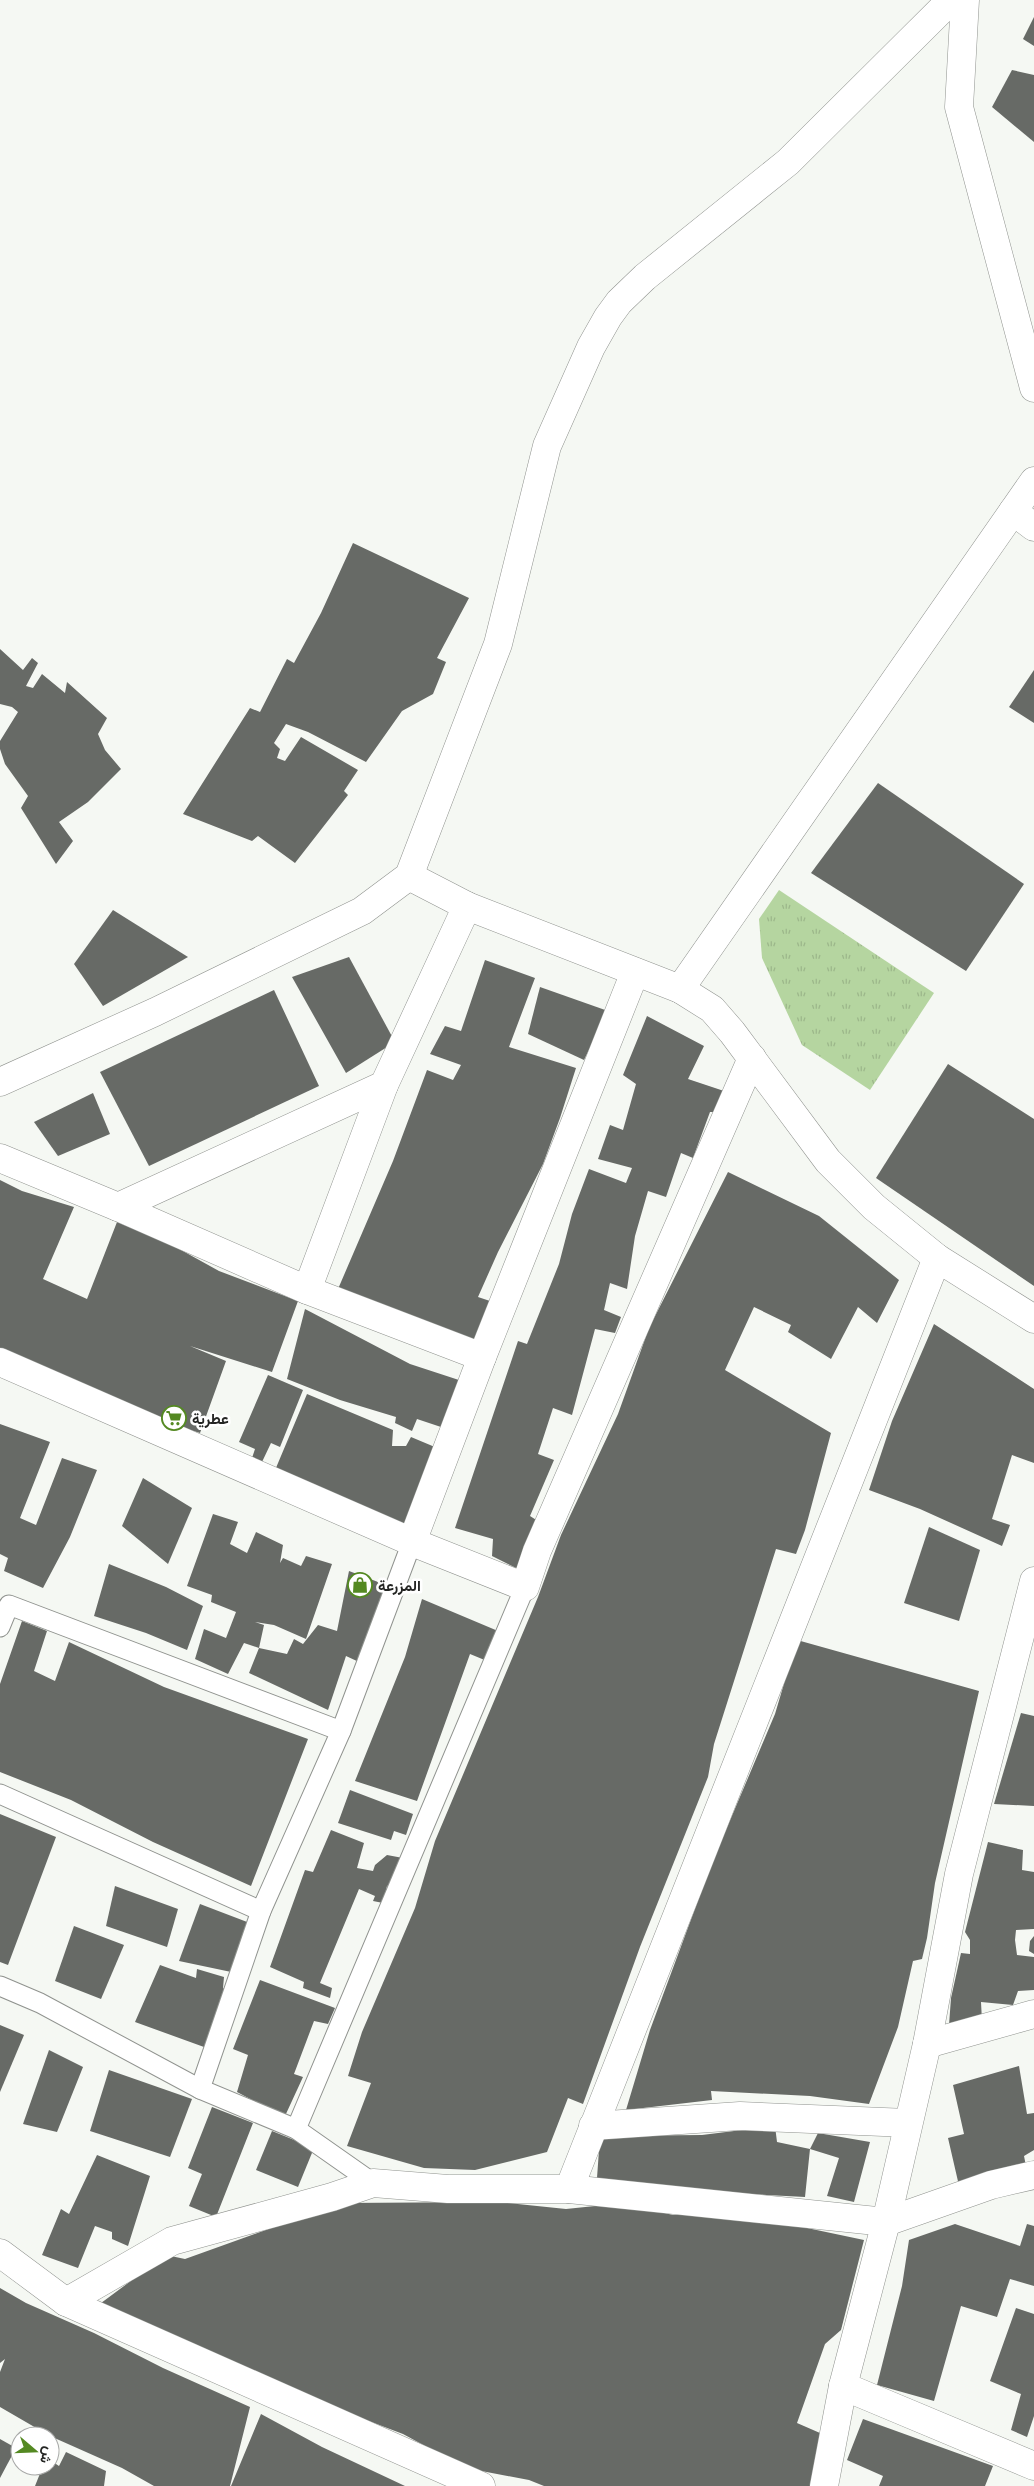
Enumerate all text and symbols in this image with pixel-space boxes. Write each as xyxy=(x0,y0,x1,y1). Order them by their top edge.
supermarket icon: عطرية xyxy=(161,1405,187,1431)
place label: عطرية xyxy=(192,1409,229,1428)
shop icon: المزرعة xyxy=(347,1572,373,1598)
place label: المزرعة xyxy=(378,1576,421,1595)
north arrow xyxy=(10,2426,60,2476)
text: ش xyxy=(36,2444,59,2466)

